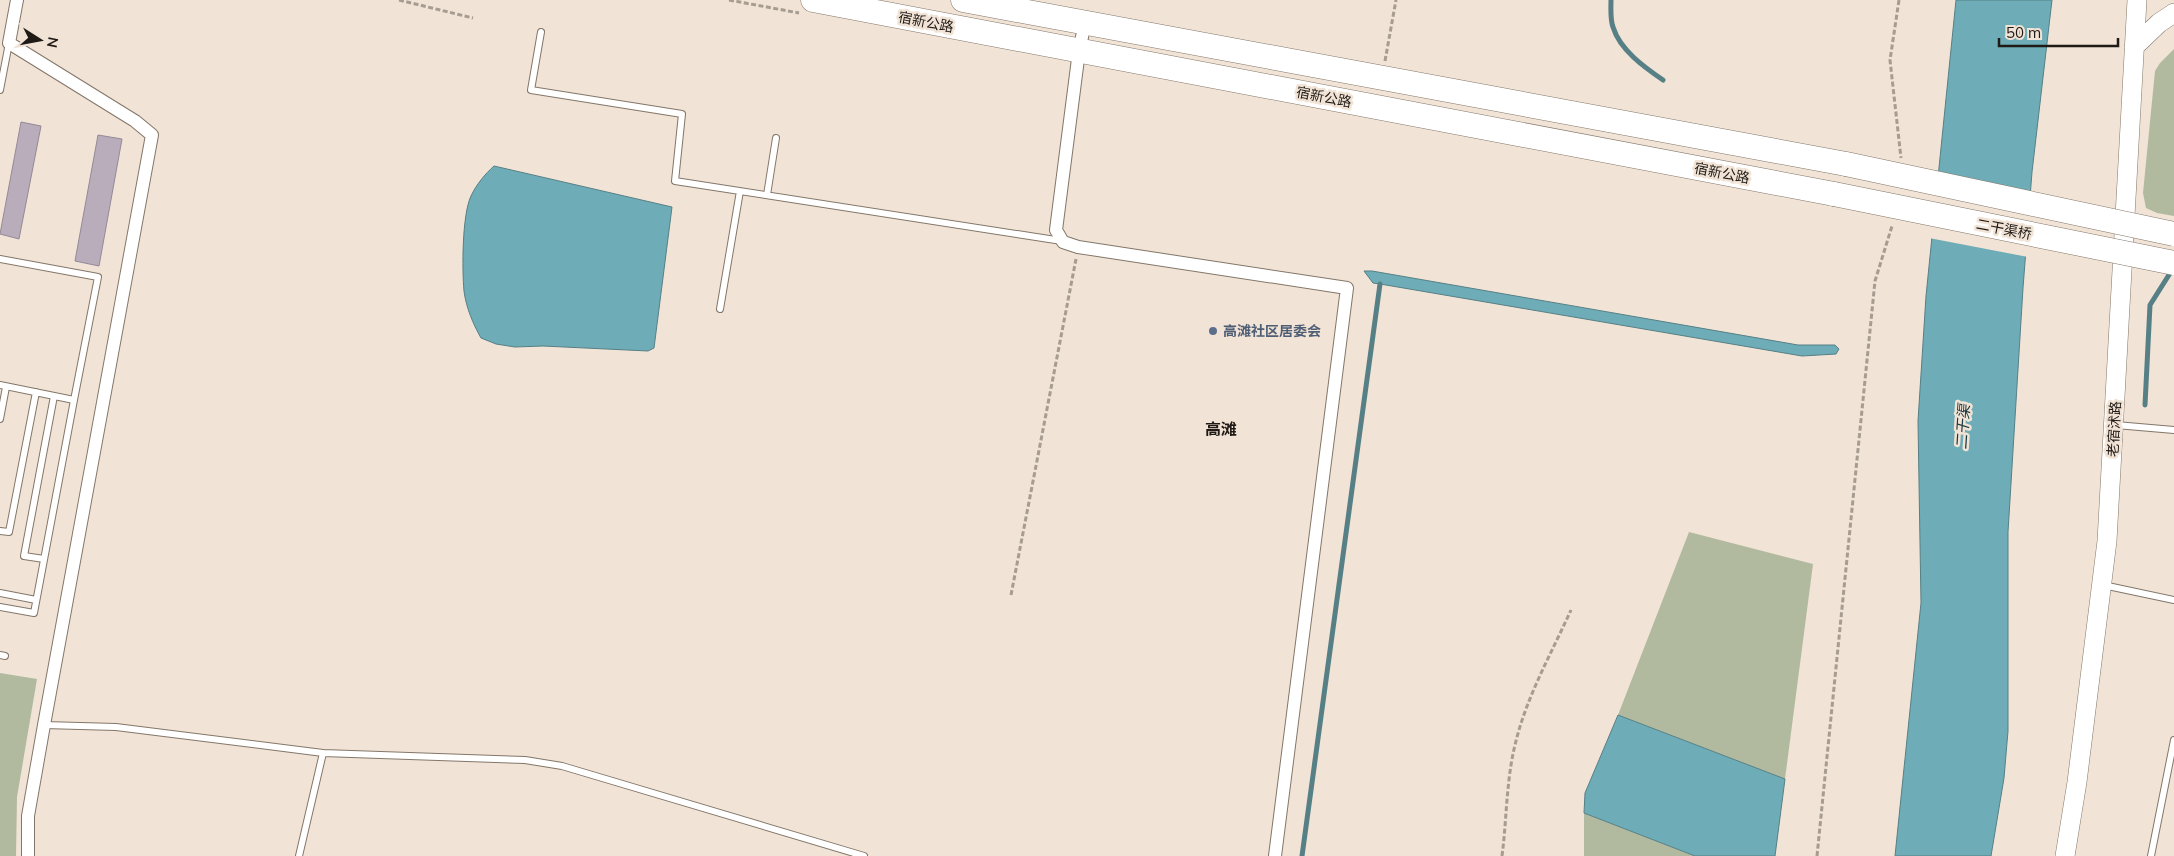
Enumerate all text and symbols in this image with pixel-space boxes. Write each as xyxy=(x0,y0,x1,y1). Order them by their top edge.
street label: 宿新公路 xyxy=(897,8,955,36)
north arrow xyxy=(15,15,65,65)
scale bar xyxy=(1999,15,2118,47)
text: 50 m xyxy=(2006,23,2041,42)
text: N xyxy=(43,36,63,49)
street label: 宿新公路 xyxy=(1295,83,1353,111)
street label: 宿新公路 xyxy=(1693,159,1751,187)
street label: 二干渠桥 xyxy=(1975,215,2033,243)
place label: 高滩社区居委会 xyxy=(1223,322,1321,340)
marker: 高滩社区居委会 xyxy=(1207,325,1219,337)
street label: 老宿沭路 xyxy=(2104,401,2124,457)
water label: 二干渠 xyxy=(1951,402,1974,450)
district label: 高滩 xyxy=(1205,419,1237,439)

